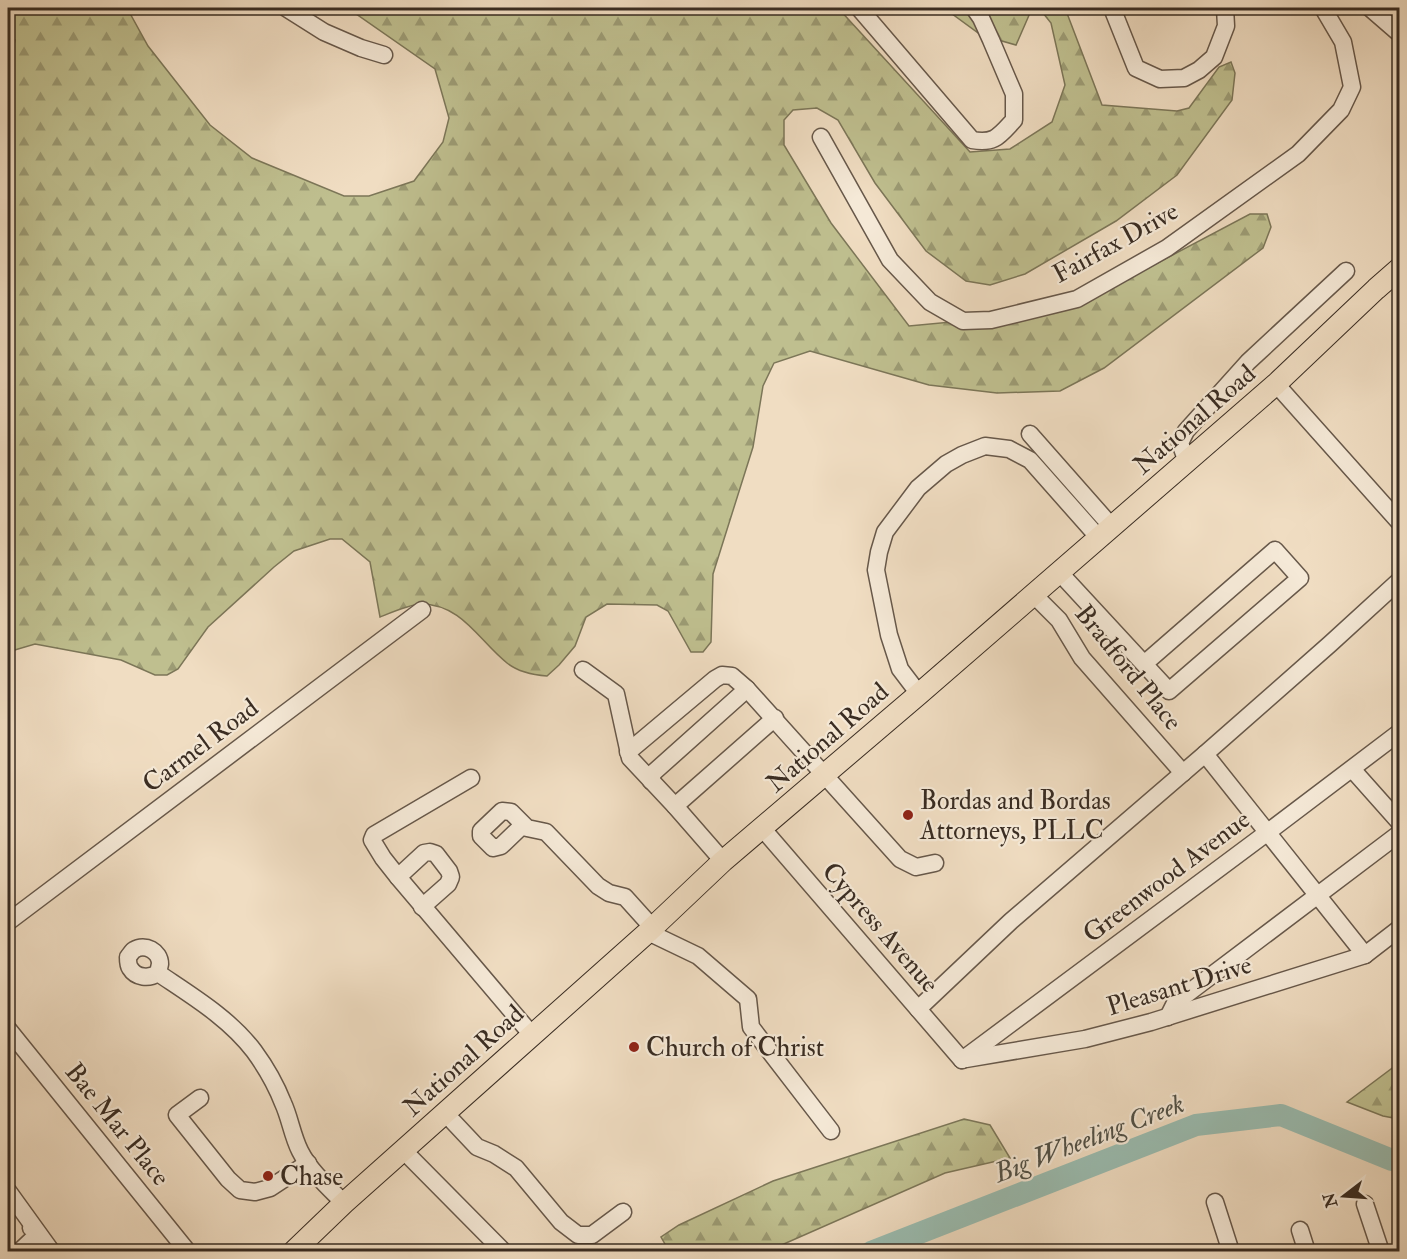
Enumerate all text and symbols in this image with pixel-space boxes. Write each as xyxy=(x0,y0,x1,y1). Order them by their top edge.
street label: Fairfax Drive xyxy=(1047,195,1184,290)
street label: National Road xyxy=(1127,358,1263,482)
street label: Bradford Place xyxy=(1068,598,1189,737)
street label: National Road xyxy=(760,676,896,800)
street label: Carmel Road xyxy=(136,692,265,800)
place label: Bordas and Bordas Attorneys, PLLC xyxy=(919,785,1111,847)
street label: Greenwood Avenue xyxy=(1077,804,1256,950)
marker: Bordas and Bordas Attorneys, PLLC xyxy=(901,808,915,822)
street label: Cypress Avenue xyxy=(814,856,946,1000)
street label: Pleasant Drive xyxy=(1103,949,1256,1023)
street label: National Road xyxy=(397,998,531,1123)
place label: Church of Christ xyxy=(646,1032,824,1064)
marker: Church of Christ xyxy=(627,1040,641,1054)
street label: Bae Mar Place xyxy=(58,1057,177,1193)
water label: Big Wheeling Creek xyxy=(988,1087,1189,1191)
place label: Chase xyxy=(280,1161,343,1193)
north arrow xyxy=(1314,1166,1374,1226)
marker: Chase xyxy=(261,1169,275,1183)
text: N xyxy=(1319,1190,1343,1211)

